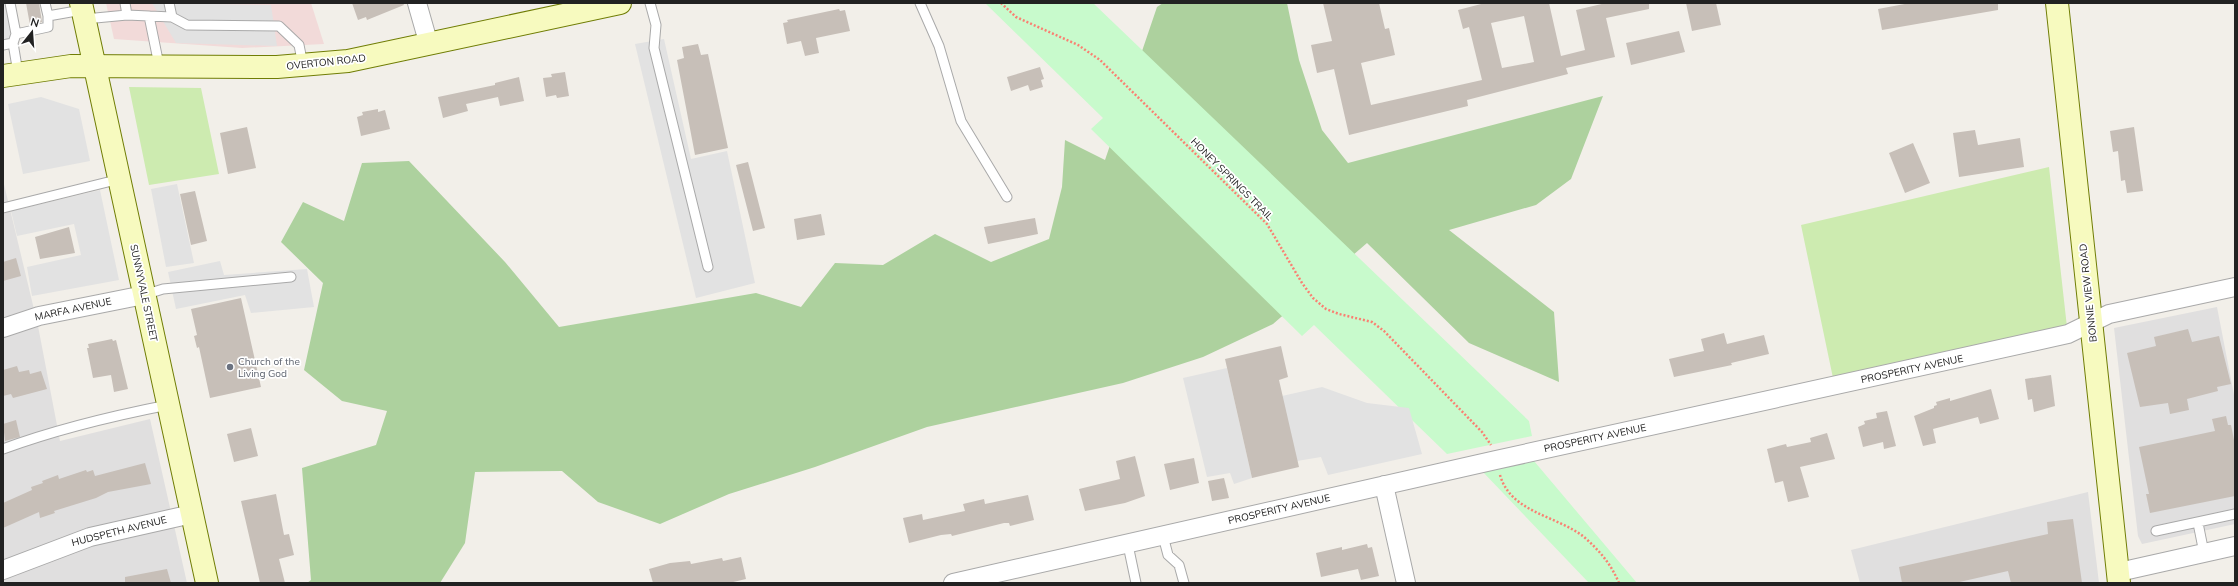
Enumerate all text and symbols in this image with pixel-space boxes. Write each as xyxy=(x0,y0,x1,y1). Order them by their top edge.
north arrow xyxy=(12,12,52,52)
text: N xyxy=(29,15,41,30)
street label: OVERTON ROAD xyxy=(286,51,366,73)
street label: HONEY SPRINGS TRAIL xyxy=(1188,135,1276,223)
street label: SUNNYVALE STREET xyxy=(127,243,161,343)
street label: BONNIE VIEW ROAD xyxy=(2076,243,2100,343)
street label: MARFA AVENUE xyxy=(33,294,113,323)
street label: PROSPERITY AVENUE xyxy=(1860,352,1964,386)
place label: Church of the Living God xyxy=(238,355,300,380)
marker: Church of the Living God xyxy=(225,362,235,372)
street label: PROSPERITY AVENUE xyxy=(1543,421,1647,455)
street label: PROSPERITY AVENUE xyxy=(1227,491,1331,527)
street label: HUDSPETH AVENUE xyxy=(70,513,168,549)

